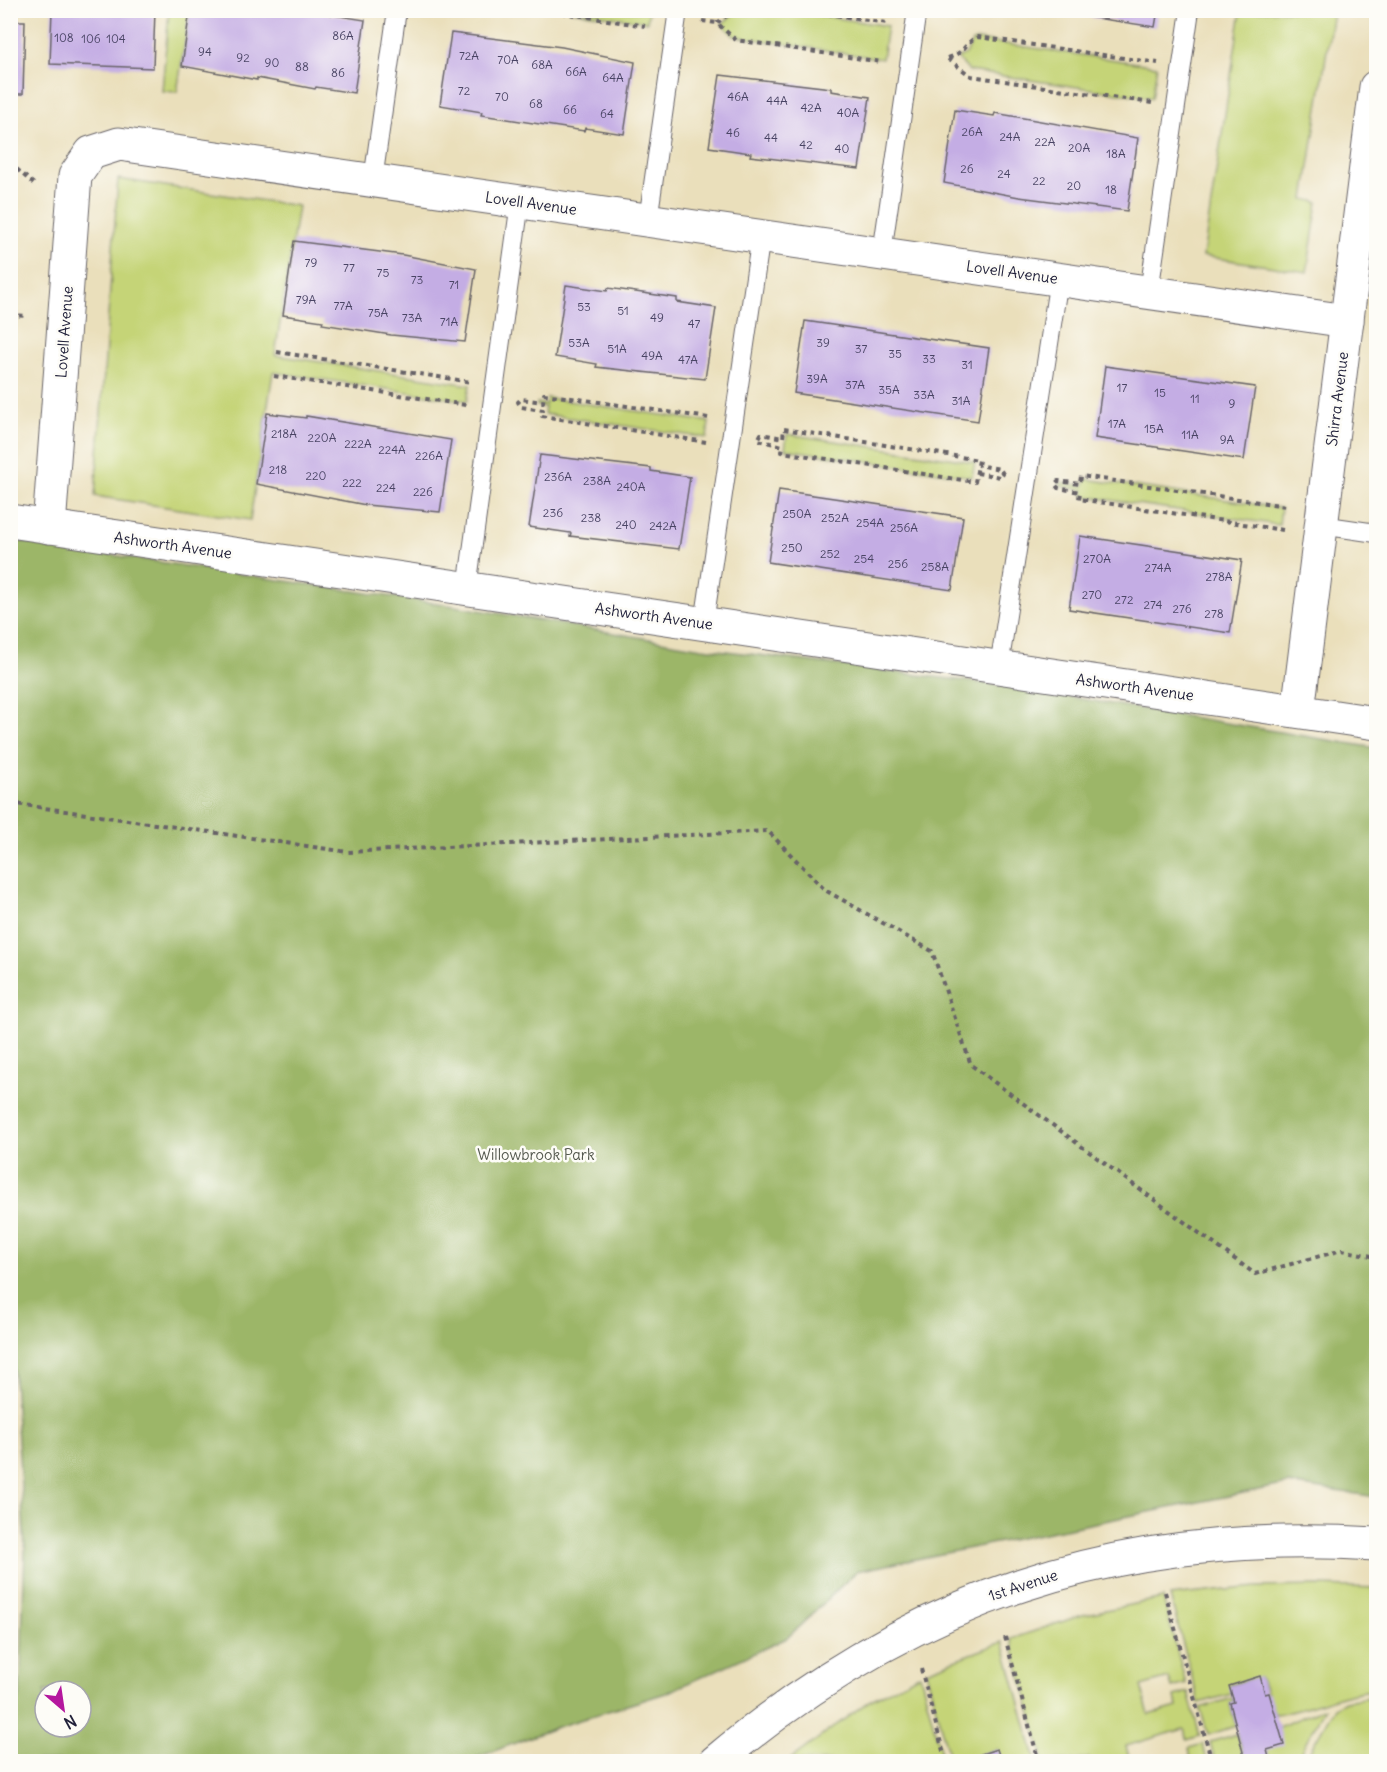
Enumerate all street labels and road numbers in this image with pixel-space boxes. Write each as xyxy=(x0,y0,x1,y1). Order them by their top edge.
street label: Lovell Avenue xyxy=(484,187,578,219)
street label: Lovell Avenue xyxy=(965,256,1059,288)
street label: Lovell Avenue xyxy=(51,285,77,379)
street label: Shirra Avenue xyxy=(1322,351,1352,447)
street label: Ashworth Avenue xyxy=(113,527,233,563)
street label: Ashworth Avenue xyxy=(594,598,714,634)
street label: Ashworth Avenue xyxy=(1075,669,1195,705)
street label: 1st Avenue xyxy=(986,1565,1060,1605)

